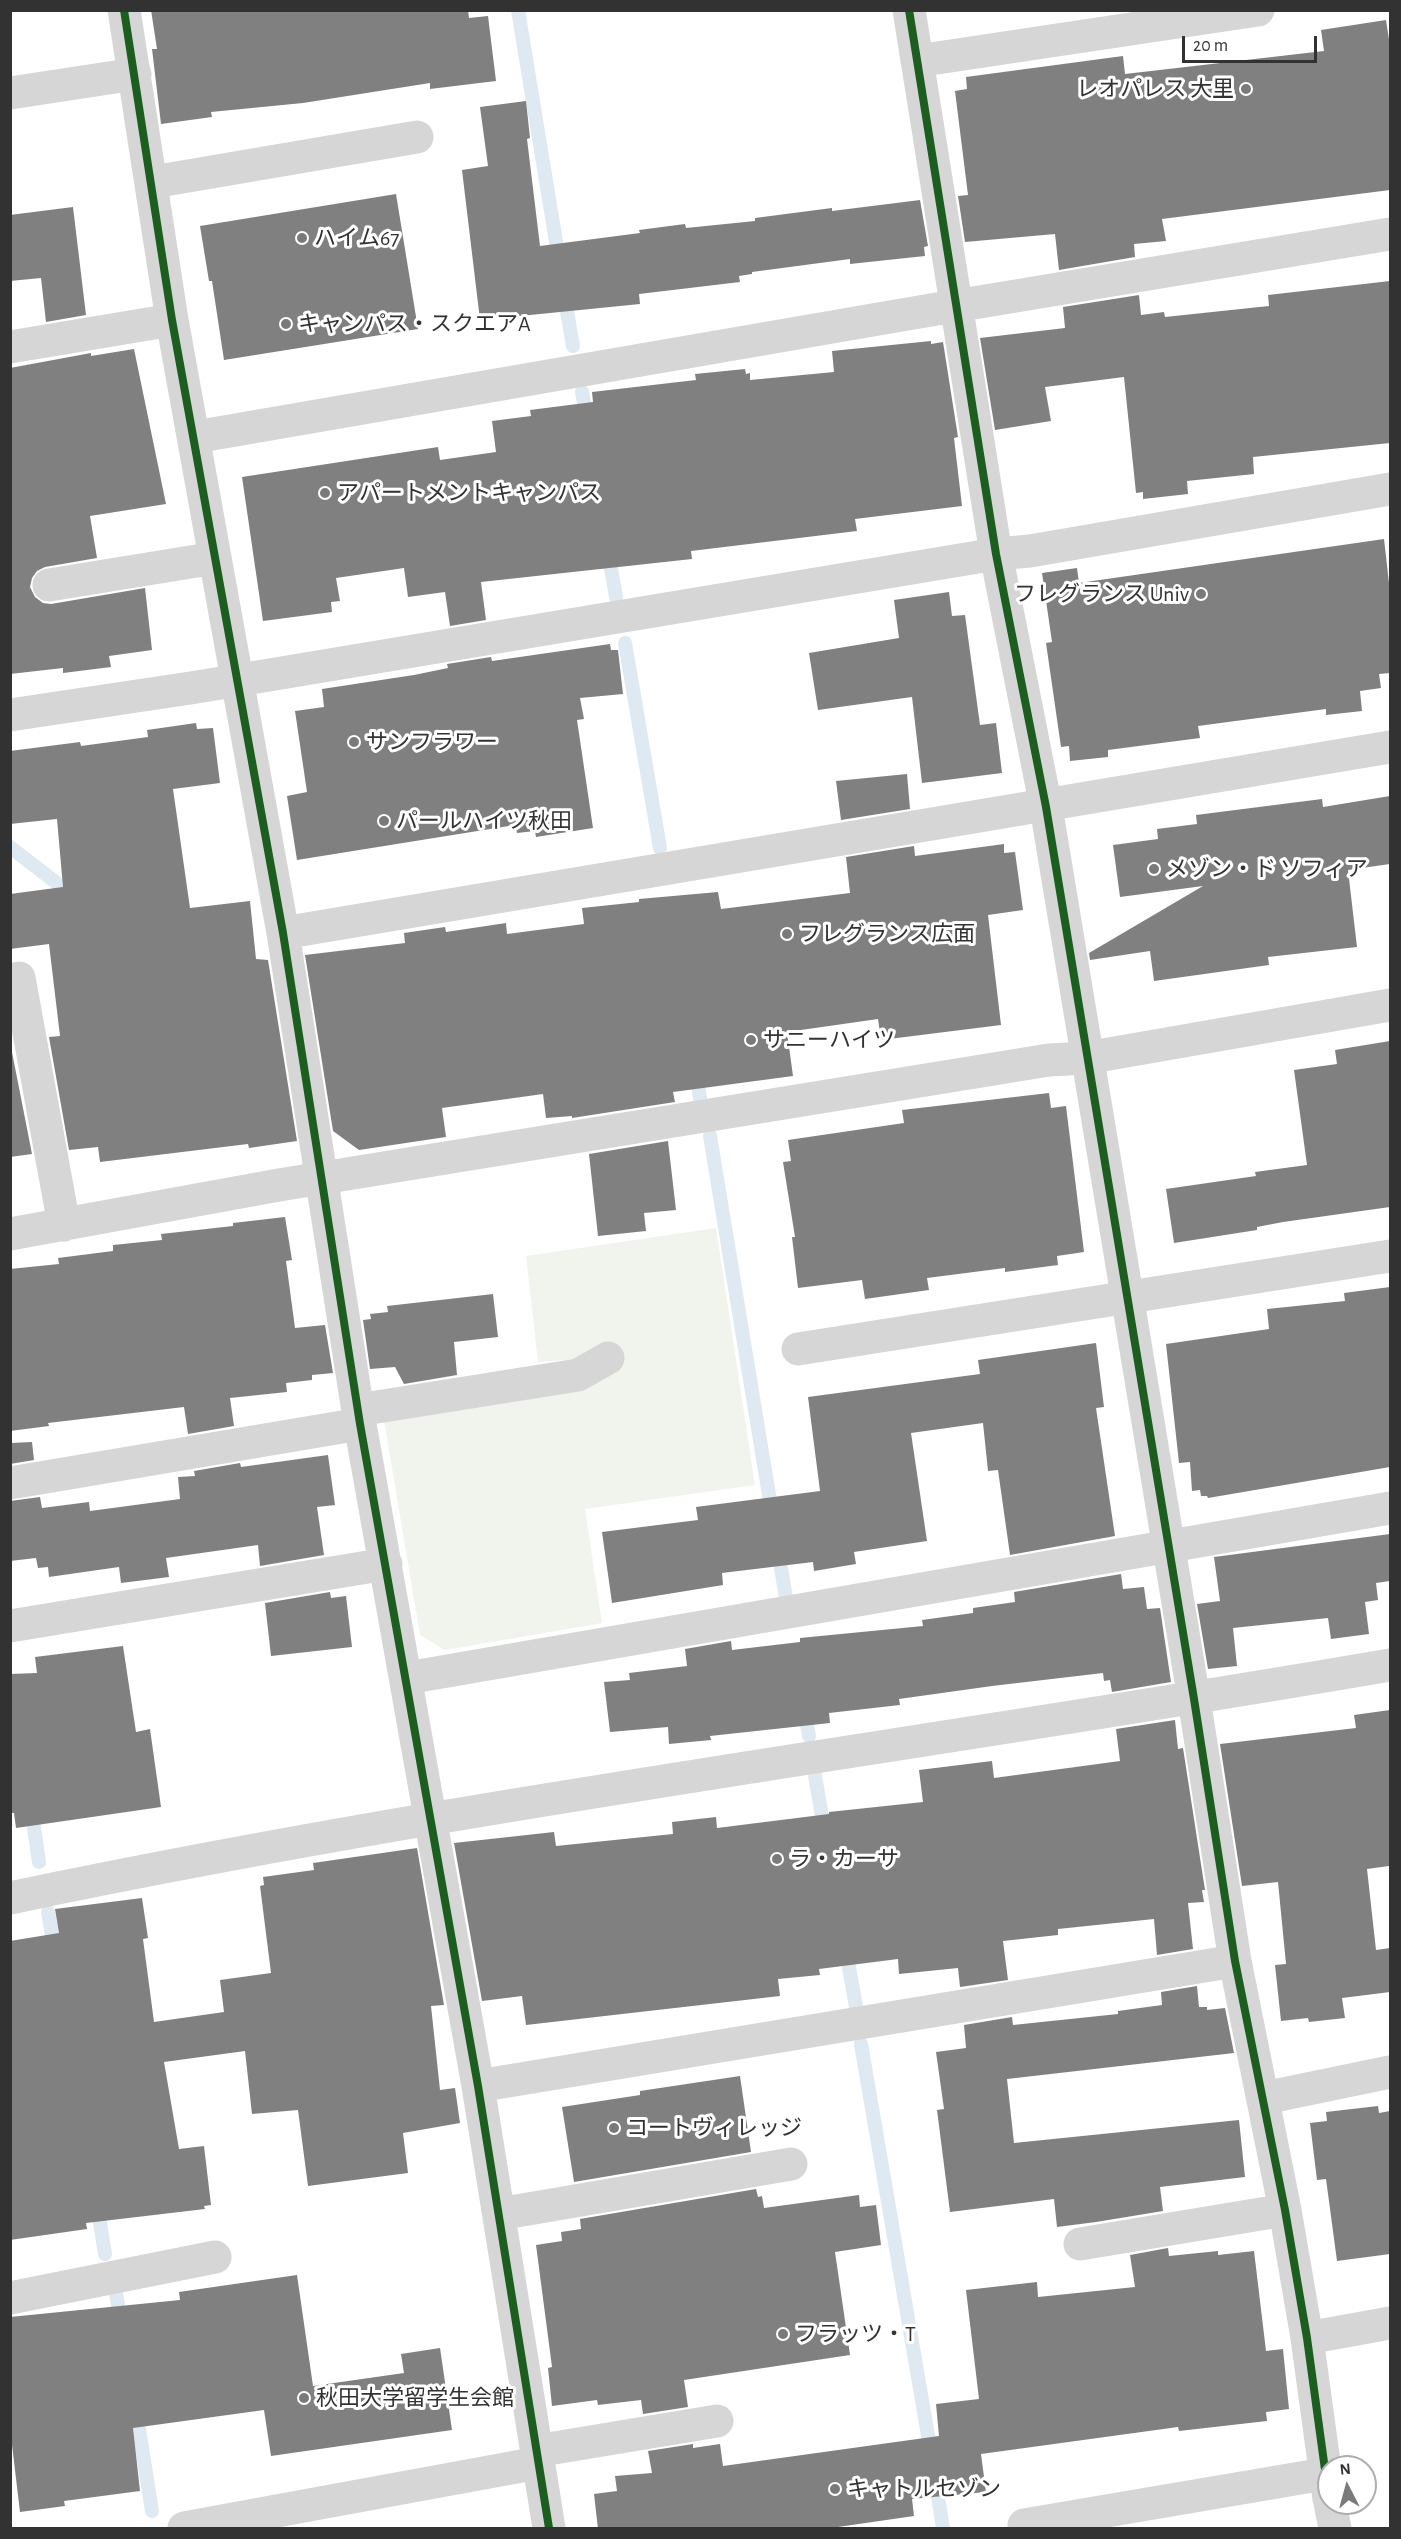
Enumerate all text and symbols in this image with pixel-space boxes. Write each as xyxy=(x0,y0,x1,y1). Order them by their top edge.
scale bar xyxy=(1185,24,1320,62)
text: 20 m xyxy=(1193,37,1228,55)
place label: レオパレス 大里 xyxy=(1076,76,1234,102)
marker: レオパレス 大里 xyxy=(1239,82,1253,96)
place label: ハイム67 xyxy=(314,225,400,251)
marker: ハイム67 xyxy=(295,231,309,245)
place label: キャンパス・スクエアA xyxy=(298,311,531,337)
marker: キャンパス・スクエアA xyxy=(279,317,293,331)
place label: アパートメントキャンパス xyxy=(337,480,601,506)
marker: アパートメントキャンパス xyxy=(318,486,332,500)
place label: フレグランス Univ xyxy=(1014,581,1189,607)
marker: フレグランス Univ xyxy=(1194,587,1208,601)
place label: サンフラワー xyxy=(366,729,498,755)
marker: サンフラワー xyxy=(347,735,361,749)
place label: パールハイツ秋田 xyxy=(396,808,572,834)
marker: パールハイツ秋田 xyxy=(377,814,391,828)
place label: メゾン・ド ソフィア xyxy=(1166,856,1368,882)
marker: メゾン・ド ソフィア xyxy=(1147,862,1161,876)
place label: フレグランス広面 xyxy=(799,921,975,947)
marker: フレグランス広面 xyxy=(780,927,794,941)
place label: サニーハイツ xyxy=(763,1027,895,1053)
marker: サニーハイツ xyxy=(744,1033,758,1047)
place label: ラ・カーサ xyxy=(789,1846,899,1872)
marker: ラ・カーサ xyxy=(770,1852,784,1866)
place label: コートヴィレッジ xyxy=(626,2115,802,2141)
marker: コートヴィレッジ xyxy=(607,2121,621,2135)
place label: フラッツ・T xyxy=(795,2321,916,2347)
marker: フラッツ・T xyxy=(776,2327,790,2341)
place label: 秋田大学留学生会館 xyxy=(316,2385,514,2411)
marker: 秋田大学留学生会館 xyxy=(297,2391,311,2405)
north arrow xyxy=(1317,2455,1377,2515)
text: N xyxy=(1339,2461,1352,2478)
place label: キャトルセゾン xyxy=(847,2476,1001,2502)
marker: キャトルセゾン xyxy=(828,2482,842,2496)

